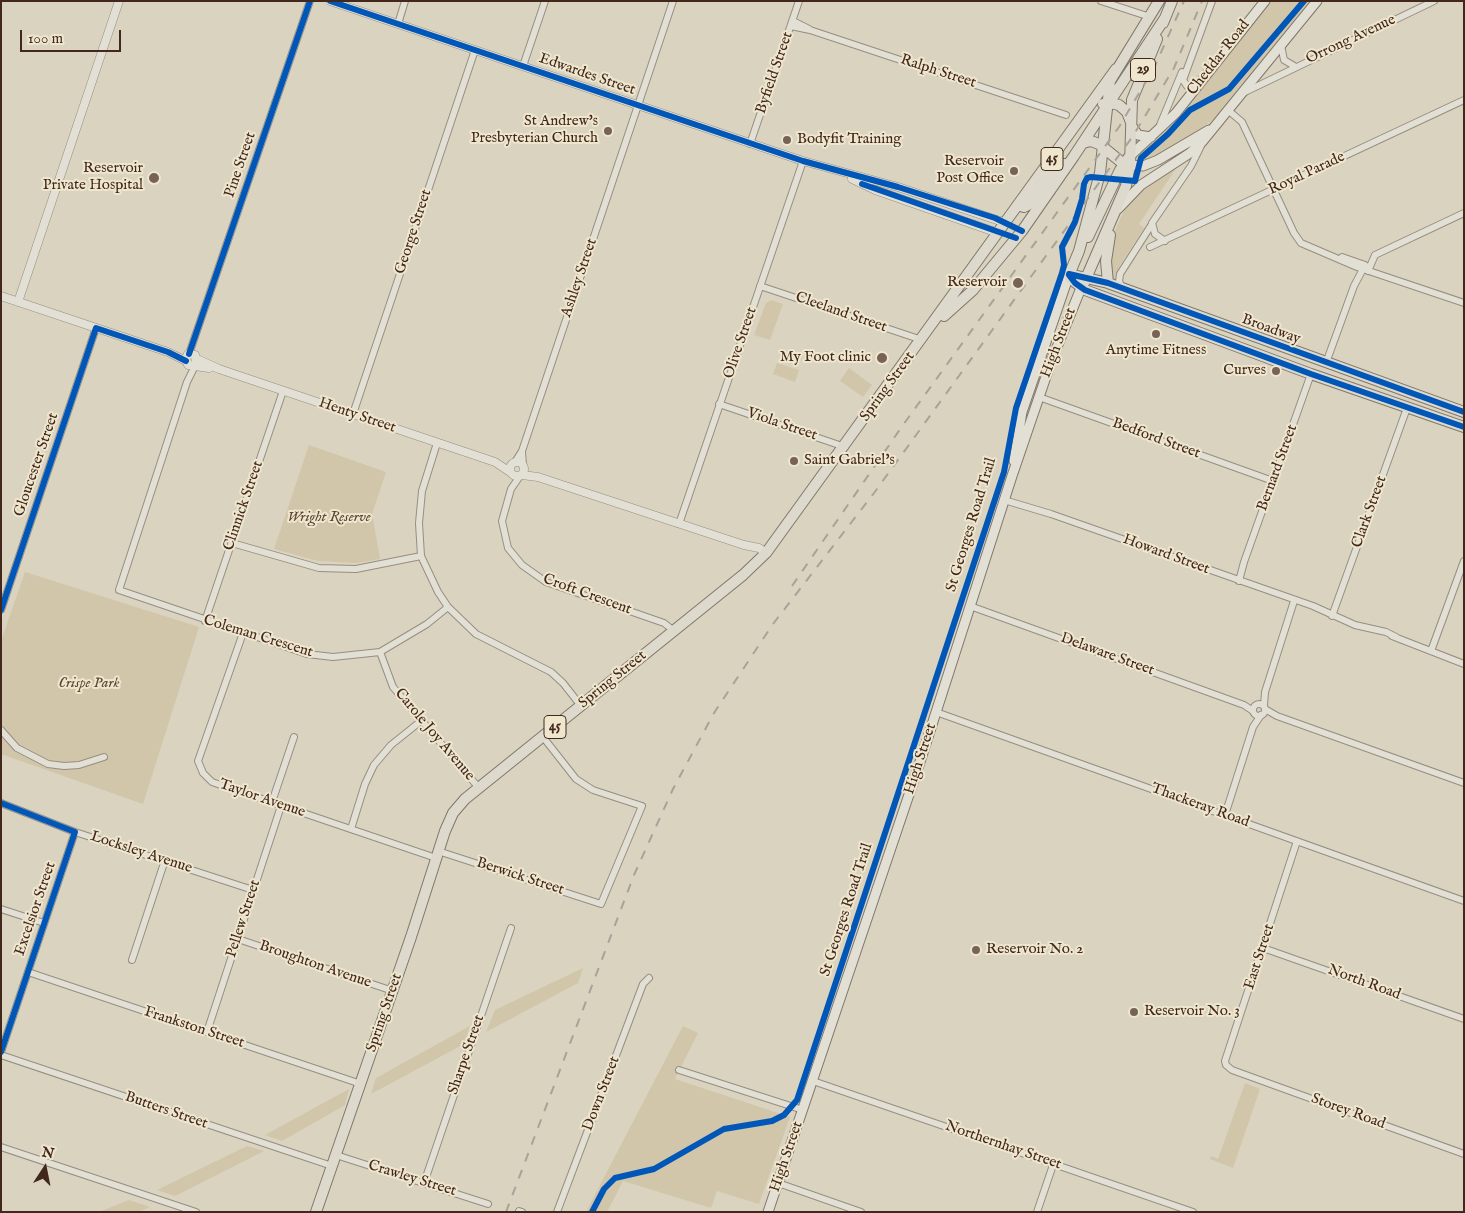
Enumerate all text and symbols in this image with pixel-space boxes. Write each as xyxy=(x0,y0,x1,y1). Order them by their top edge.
street label: Orrong Avenue xyxy=(1303,11,1399,69)
street label: Cheddar Road xyxy=(1184,17,1254,99)
scale bar xyxy=(22,20,124,52)
text: 100 m xyxy=(28,29,63,48)
street label: Byfield Street xyxy=(753,30,797,116)
street label: Edwardes Street xyxy=(536,50,638,100)
street label: Ralph Street xyxy=(898,51,978,93)
road number: 29 xyxy=(1130,58,1156,82)
place label: St Andrew's Presbyterian Church xyxy=(471,113,598,148)
marker: St Andrew's Presbyterian Church xyxy=(602,125,614,137)
street label: Pine Street xyxy=(221,130,261,200)
place label: Bodyfit Training xyxy=(797,131,901,149)
marker: Bodyfit Training xyxy=(781,134,793,146)
road number: 45 xyxy=(1041,148,1063,170)
street label: Royal Parade xyxy=(1266,148,1348,200)
place label: Reservoir Post Office xyxy=(936,153,1004,188)
place label: Reservoir Private Hospital xyxy=(43,160,143,195)
marker: Reservoir Post Office xyxy=(1008,165,1020,177)
marker: Reservoir Private Hospital xyxy=(147,171,161,185)
street label: George Street xyxy=(392,187,436,277)
street label: Ashley Street xyxy=(558,236,602,320)
place label: Reservoir xyxy=(947,274,1007,292)
marker: Reservoir xyxy=(1011,276,1025,290)
street label: Cleeland Street xyxy=(793,289,889,337)
street label: Olive Street xyxy=(720,305,762,381)
street label: High Street xyxy=(1037,305,1081,381)
street label: Broadway xyxy=(1239,311,1303,349)
marker: Anytime Fitness xyxy=(1150,328,1162,340)
place label: Anytime Fitness xyxy=(1106,342,1206,360)
place label: My Foot clinic xyxy=(780,349,871,367)
street label: Spring Street xyxy=(857,349,919,425)
marker: My Foot clinic xyxy=(875,351,889,365)
place label: Curves xyxy=(1223,362,1266,380)
marker: Curves xyxy=(1270,365,1282,377)
street label: Henty Street xyxy=(316,394,398,438)
street label: Viola Street xyxy=(745,405,819,445)
street label: Gloucester Street xyxy=(11,411,63,519)
street label: Bedford Street xyxy=(1110,415,1202,463)
street label: Bernard Street xyxy=(1254,422,1302,514)
place label: Saint Gabriel's xyxy=(804,452,895,470)
marker: Saint Gabriel's xyxy=(788,455,800,467)
street label: St Georges Road Trail xyxy=(943,456,1001,594)
street label: Clinnick Street xyxy=(220,459,268,553)
street label: Clark Street xyxy=(1349,474,1391,550)
park label: Wright Reserve xyxy=(287,509,371,527)
street label: Howard Street xyxy=(1120,531,1212,579)
street label: Croft Crescent xyxy=(540,571,634,619)
street label: Coleman Crescent xyxy=(201,612,315,662)
street label: Delaware Street xyxy=(1058,630,1156,680)
street label: Spring Street xyxy=(575,647,651,713)
park label: Crispe Park xyxy=(59,675,119,693)
street label: Carole Joy Avenue xyxy=(390,685,478,785)
road number: 45 xyxy=(544,716,566,739)
street label: High Street xyxy=(901,721,941,797)
street label: Taylor Avenue xyxy=(217,776,307,822)
street label: Thackeray Road xyxy=(1148,780,1252,832)
street label: Locksley Avenue xyxy=(88,828,194,878)
street label: St Georges Road Trail xyxy=(817,841,877,979)
street label: Berwick Street xyxy=(474,854,566,900)
street label: Excelsior Street xyxy=(11,860,61,958)
street label: Pellew Street xyxy=(223,878,265,960)
street label: East Street xyxy=(1241,922,1279,992)
street label: Broughton Avenue xyxy=(256,937,374,993)
place label: Reservoir No. 2 xyxy=(986,941,1083,959)
marker: Reservoir No. 2 xyxy=(970,944,982,956)
street label: North Road xyxy=(1325,961,1403,1005)
street label: Spring Street xyxy=(363,971,407,1055)
street label: Frankston Street xyxy=(142,1003,246,1053)
place label: Reservoir No. 3 xyxy=(1144,1003,1240,1021)
marker: Reservoir No. 3 xyxy=(1128,1006,1140,1018)
street label: Sharpe Street xyxy=(445,1013,489,1097)
street label: Down Street xyxy=(580,1054,624,1134)
street label: Butters Street xyxy=(122,1088,210,1134)
street label: Storey Road xyxy=(1308,1090,1388,1134)
street label: Northernhay Street xyxy=(942,1118,1064,1174)
street label: High Street xyxy=(767,1119,807,1195)
north arrow xyxy=(20,1143,70,1193)
text: N xyxy=(40,1143,56,1163)
street label: Crawley Street xyxy=(366,1157,458,1201)

